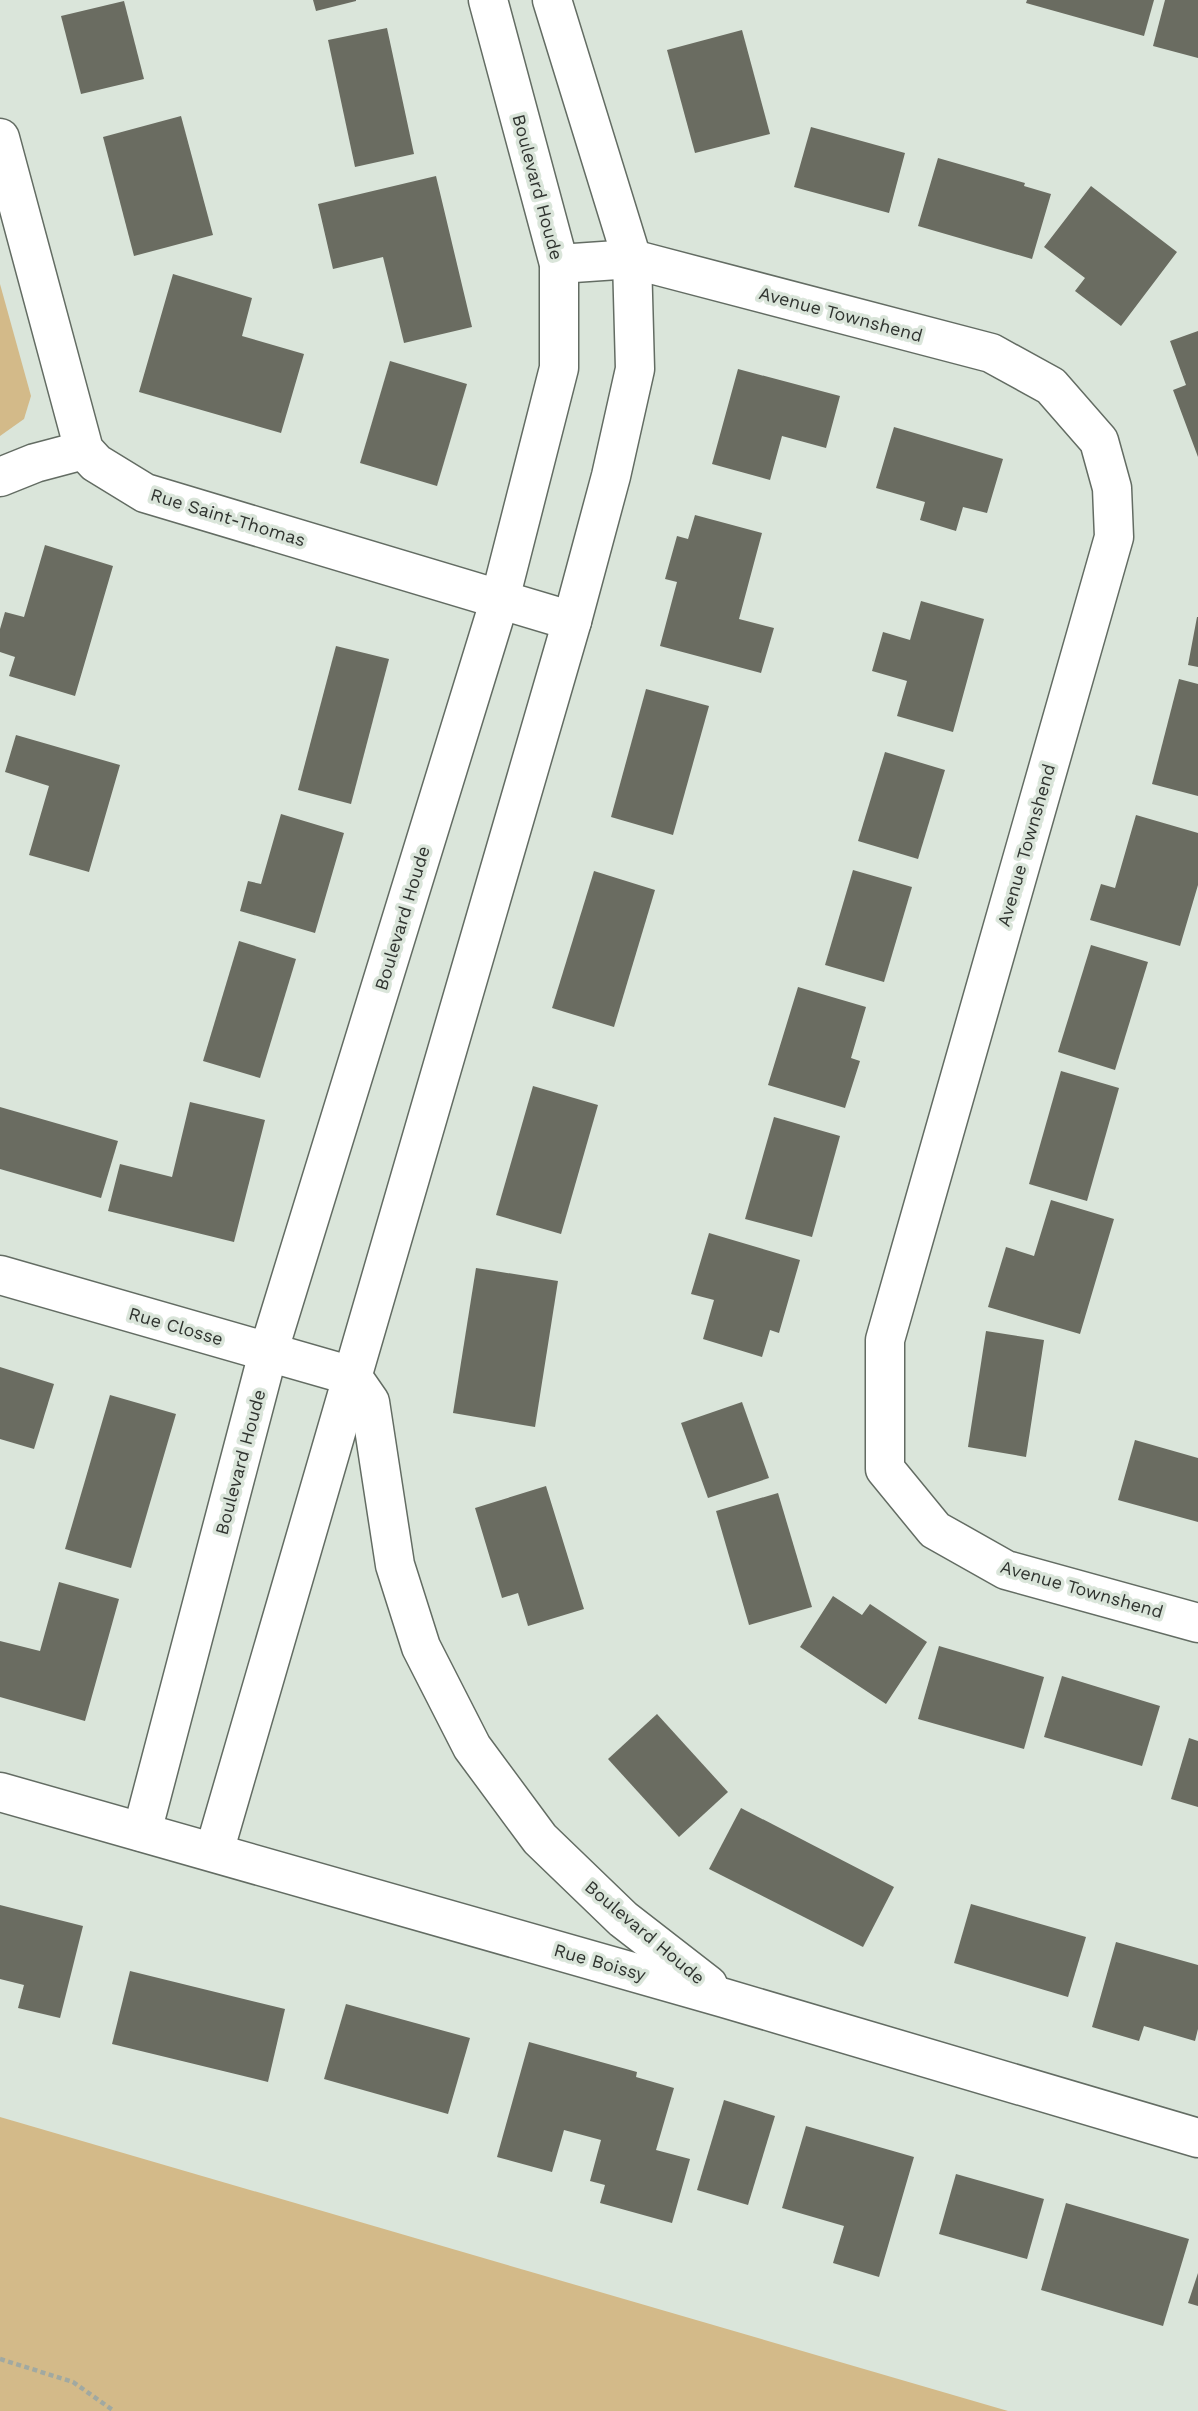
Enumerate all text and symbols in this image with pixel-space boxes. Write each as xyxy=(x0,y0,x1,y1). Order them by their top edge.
street label: Boulevard Houde xyxy=(508,112,568,262)
street label: Avenue Townshend xyxy=(757,282,925,346)
street label: Rue Saint-Thomas xyxy=(148,483,308,551)
street label: Avenue Townshend xyxy=(993,761,1059,929)
street label: Boulevard Houde xyxy=(370,843,434,993)
street label: Rue Closse xyxy=(126,1302,226,1350)
street label: Boulevard Houde xyxy=(210,1387,270,1537)
street label: Avenue Townshend xyxy=(998,1556,1166,1622)
street label: Boulevard Houde xyxy=(581,1876,709,1988)
street label: Rue Boissy xyxy=(552,1939,649,1985)

